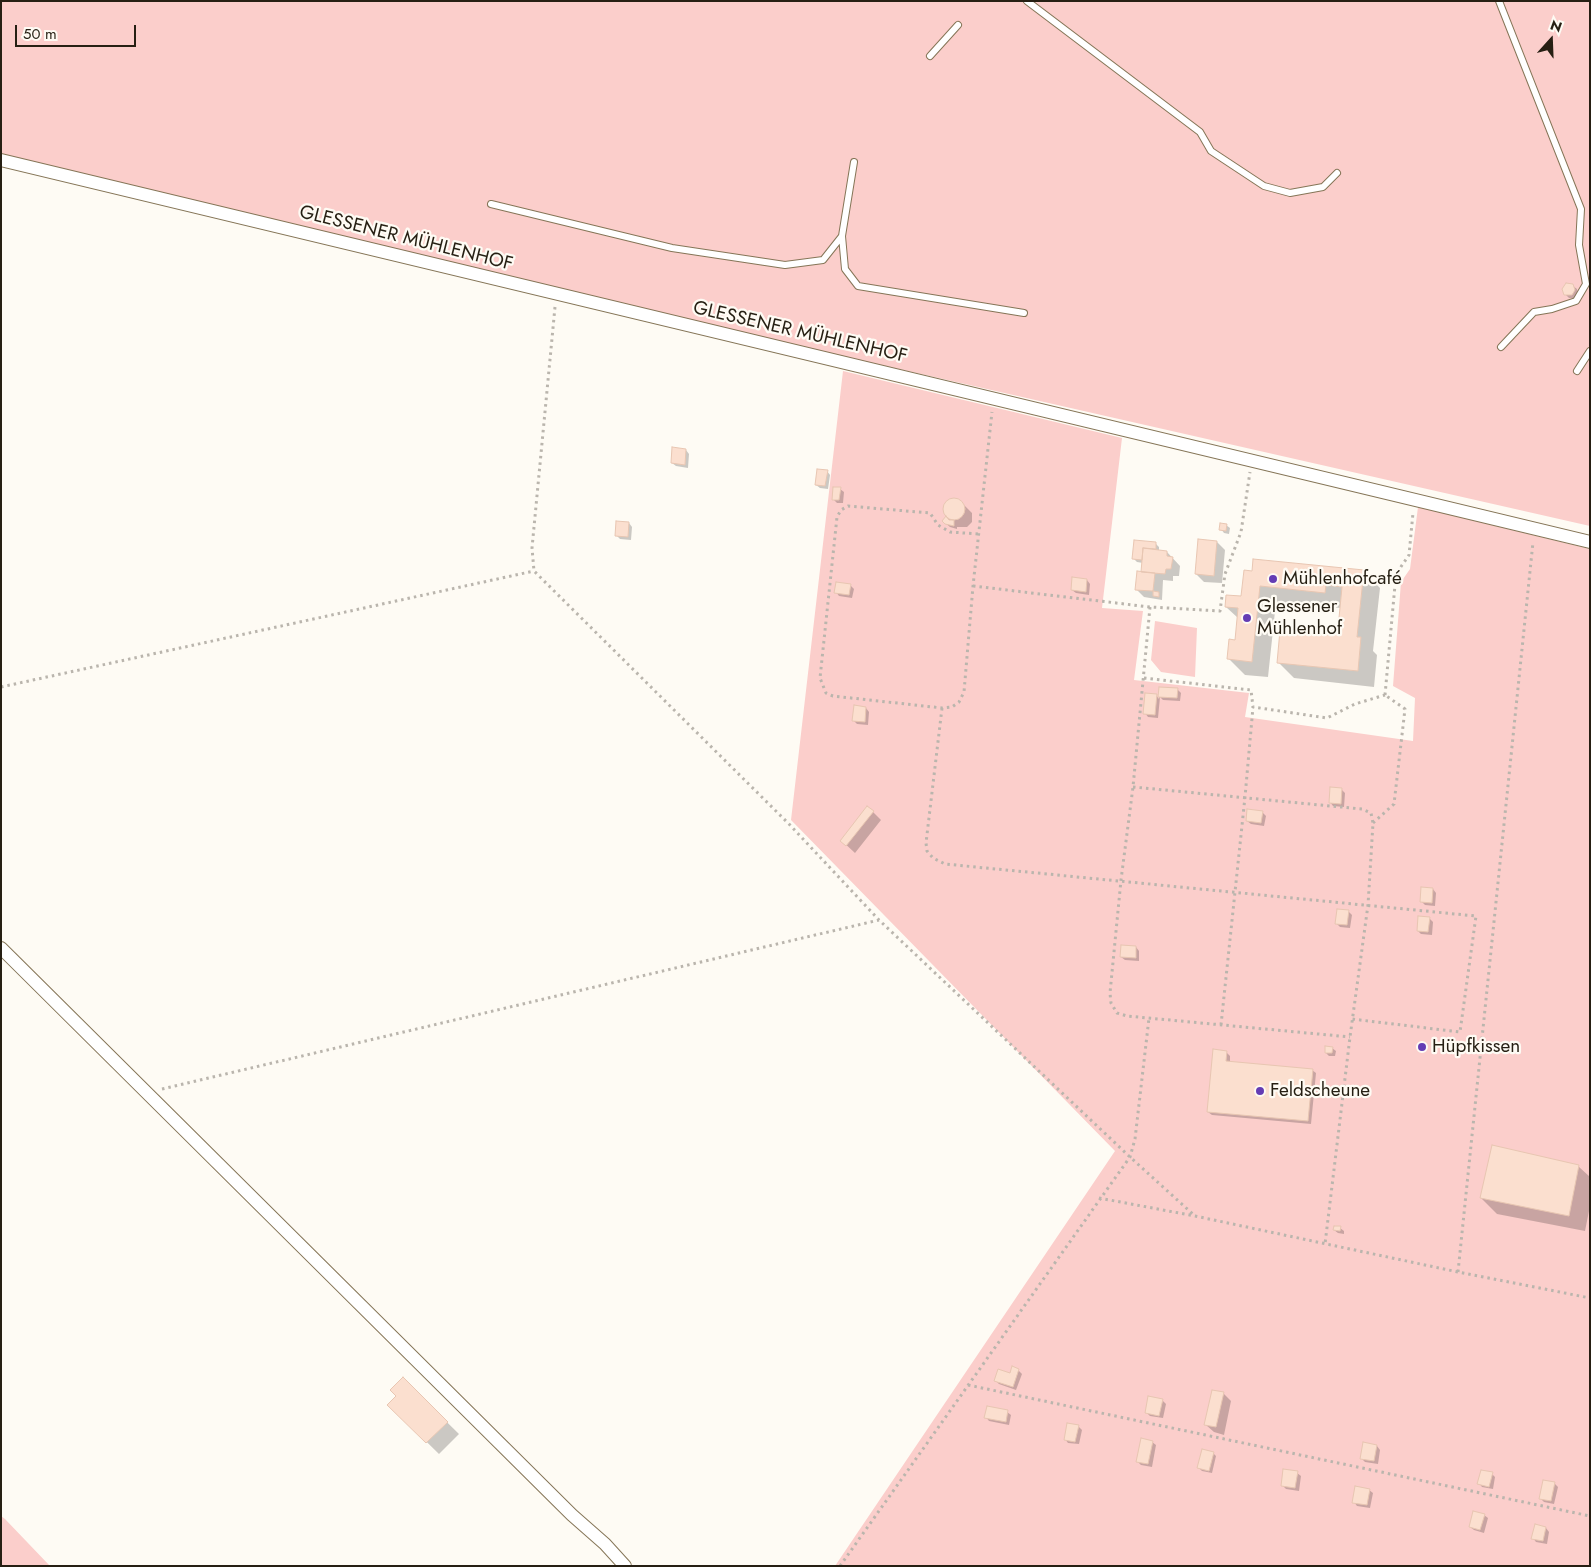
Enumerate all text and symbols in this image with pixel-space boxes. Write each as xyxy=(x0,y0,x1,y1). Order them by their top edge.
scale bar xyxy=(18,15,139,47)
north arrow xyxy=(1526,15,1576,65)
text: N xyxy=(1547,15,1565,37)
text: 50 m xyxy=(23,23,57,45)
street label: GLESSENER MÜHLENHOF xyxy=(297,201,515,277)
street label: GLESSENER MÜHLENHOF xyxy=(691,297,909,369)
place label: Mühlenhofcafé xyxy=(1283,568,1402,590)
marker: Mühlenhofcafé xyxy=(1267,573,1279,585)
place label: Glessener Mühlenhof xyxy=(1257,596,1342,640)
marker: Glessener Mühlenhof xyxy=(1241,612,1253,624)
place label: Hüpfkissen xyxy=(1432,1036,1520,1058)
marker: Hüpfkissen xyxy=(1416,1041,1428,1053)
place label: Feldscheune xyxy=(1270,1080,1370,1102)
marker: Feldscheune xyxy=(1254,1085,1266,1097)

